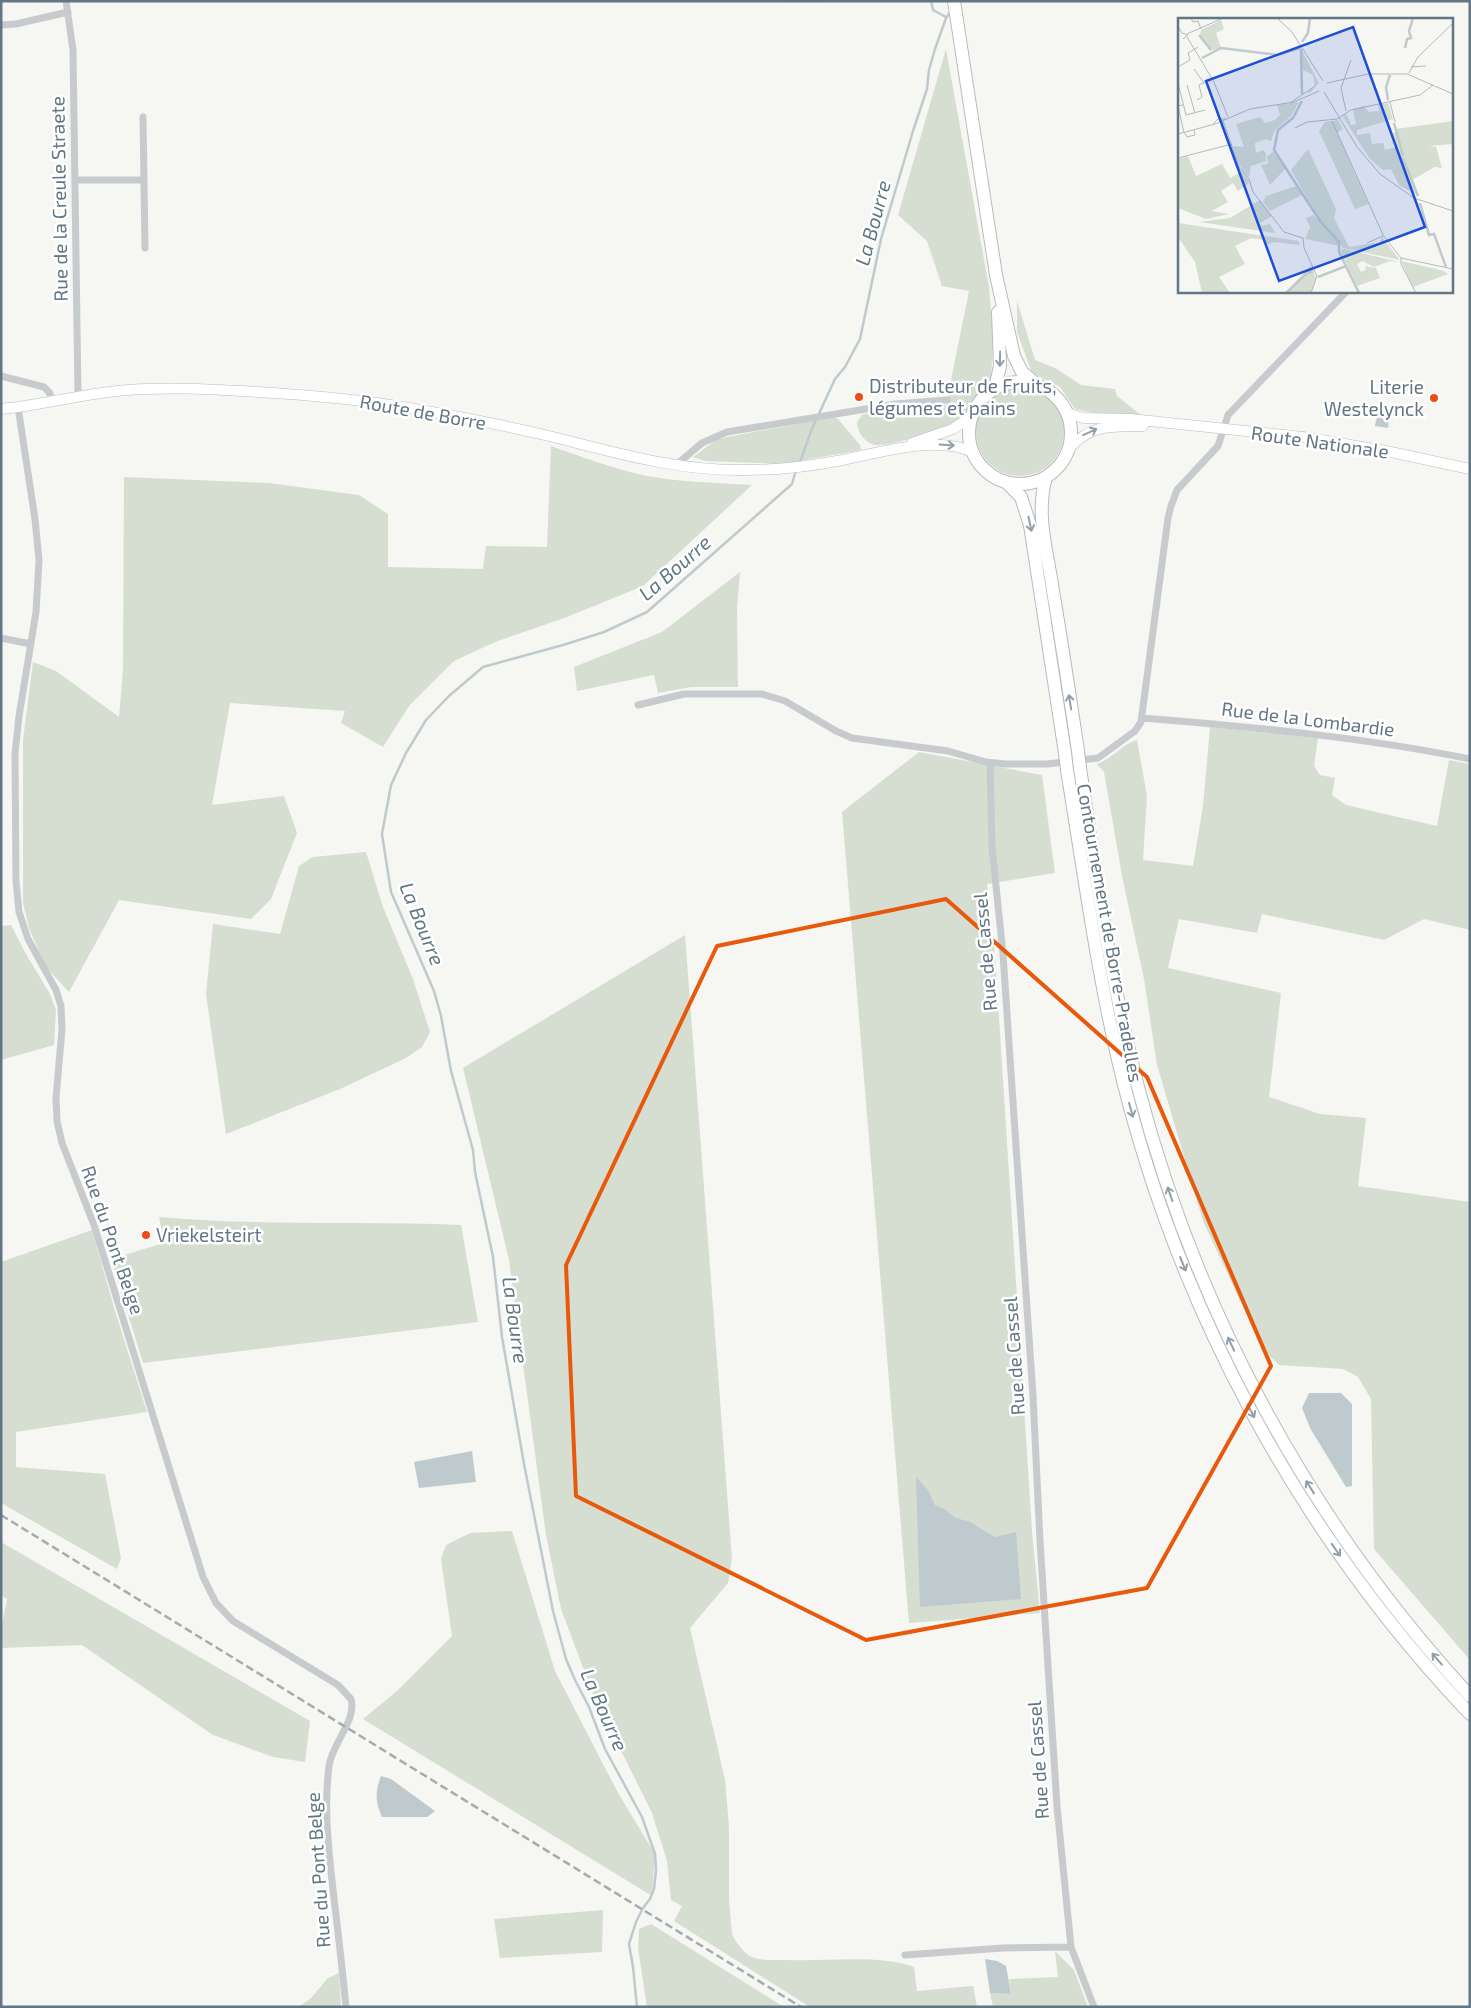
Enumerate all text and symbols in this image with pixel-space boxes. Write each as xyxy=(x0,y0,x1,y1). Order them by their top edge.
inset map xyxy=(1178,18,1454,292)
street label: Rue de la Creule Straete xyxy=(45,96,72,302)
water label: La Bourre xyxy=(849,177,895,268)
one-way arrow xyxy=(995,350,1005,366)
place label: Distributeur de Fruits, légumes et pains xyxy=(869,374,1057,419)
place label: Literie Westelynck xyxy=(1324,375,1424,420)
street label: Route de Borre xyxy=(358,389,488,434)
marker: Distributeur de Fruits, légumes et pains xyxy=(853,391,865,403)
marker: Literie Westelynck xyxy=(1428,392,1440,404)
street label: Route Nationale xyxy=(1250,420,1390,463)
one-way arrow xyxy=(1082,427,1097,436)
one-way arrow xyxy=(939,440,955,450)
one-way arrow xyxy=(1025,516,1035,532)
water label: La Bourre xyxy=(633,529,715,605)
one-way arrow xyxy=(1065,695,1075,711)
street label: Rue de la Lombardie xyxy=(1220,696,1396,741)
street label: Contournement de Borre-Pradelles xyxy=(1073,782,1148,1084)
water label: La Bourre xyxy=(395,879,451,969)
street label: Rue de Cassel xyxy=(968,892,1001,1012)
one-way arrow xyxy=(1127,1102,1136,1118)
street label: Rue du Pont Belge xyxy=(77,1162,150,1317)
one-way arrow xyxy=(1165,1187,1174,1202)
place label: Vriekelsteirt xyxy=(156,1223,262,1246)
marker: Vriekelsteirt xyxy=(140,1229,152,1241)
one-way arrow xyxy=(1178,1256,1188,1271)
water label: La Bourre xyxy=(498,1275,534,1365)
street label: Rue de Cassel xyxy=(998,1296,1029,1416)
one-way arrow xyxy=(1226,1337,1236,1352)
one-way arrow xyxy=(1246,1404,1256,1419)
one-way arrow xyxy=(1304,1480,1314,1494)
one-way arrow xyxy=(1331,1543,1341,1557)
one-way arrow xyxy=(1432,1653,1443,1666)
water label: La Bourre xyxy=(576,1665,634,1755)
street label: Rue de Cassel xyxy=(1022,1700,1053,1820)
street label: Rue du Pont Belge xyxy=(301,1792,334,1949)

